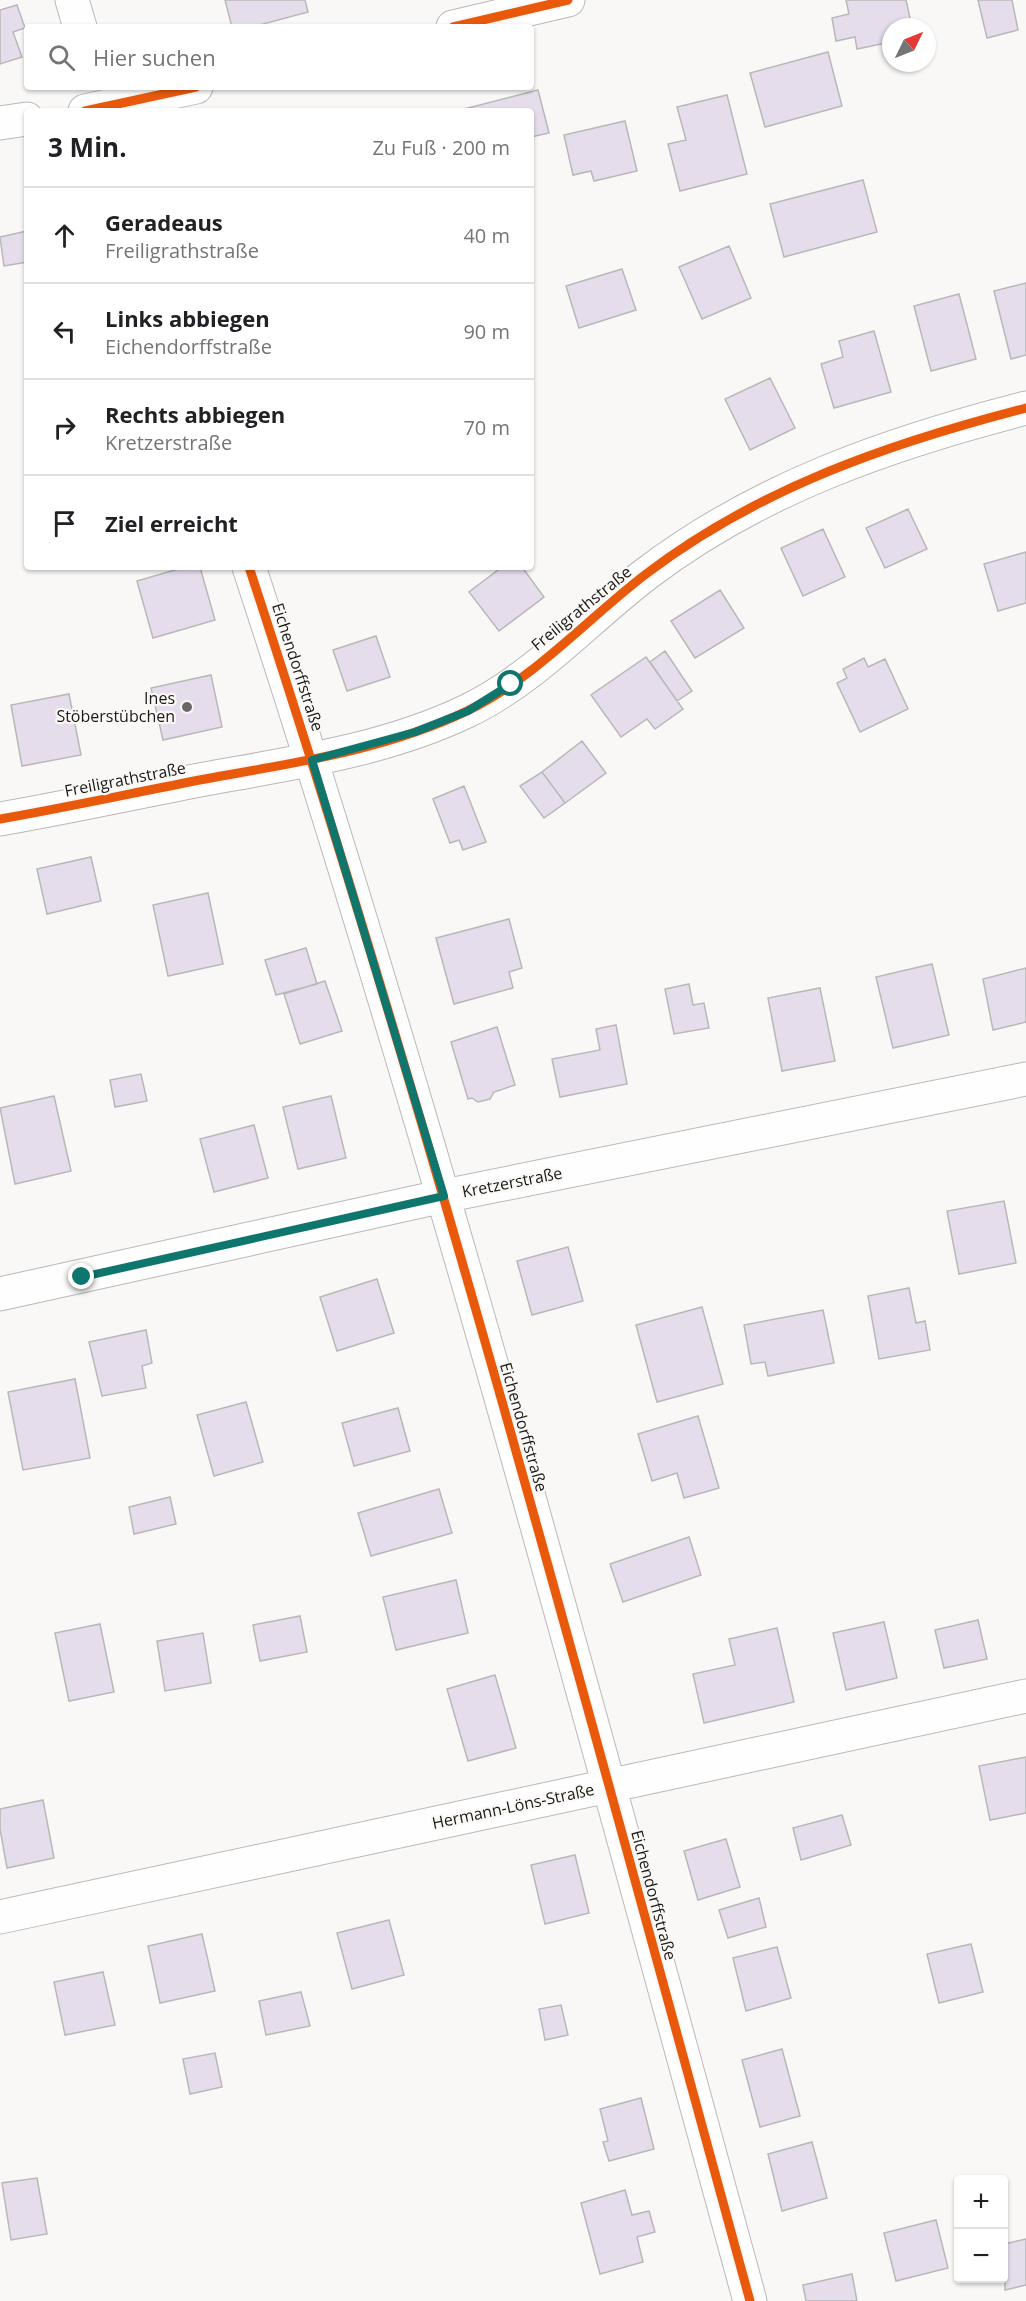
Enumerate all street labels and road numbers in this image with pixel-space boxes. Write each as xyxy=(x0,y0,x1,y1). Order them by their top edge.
street label: Freiligrathstraße xyxy=(526,561,636,655)
street label: Eichendorffstraße xyxy=(267,600,329,734)
street label: Freiligrathstraße xyxy=(62,756,188,802)
street label: Kretzerstraße xyxy=(460,1161,564,1203)
street label: Eichendorffstraße xyxy=(495,1360,553,1494)
street label: Hermann-Löns-Straße xyxy=(430,1778,596,1834)
street label: Eichendorffstraße xyxy=(626,1828,682,1962)

